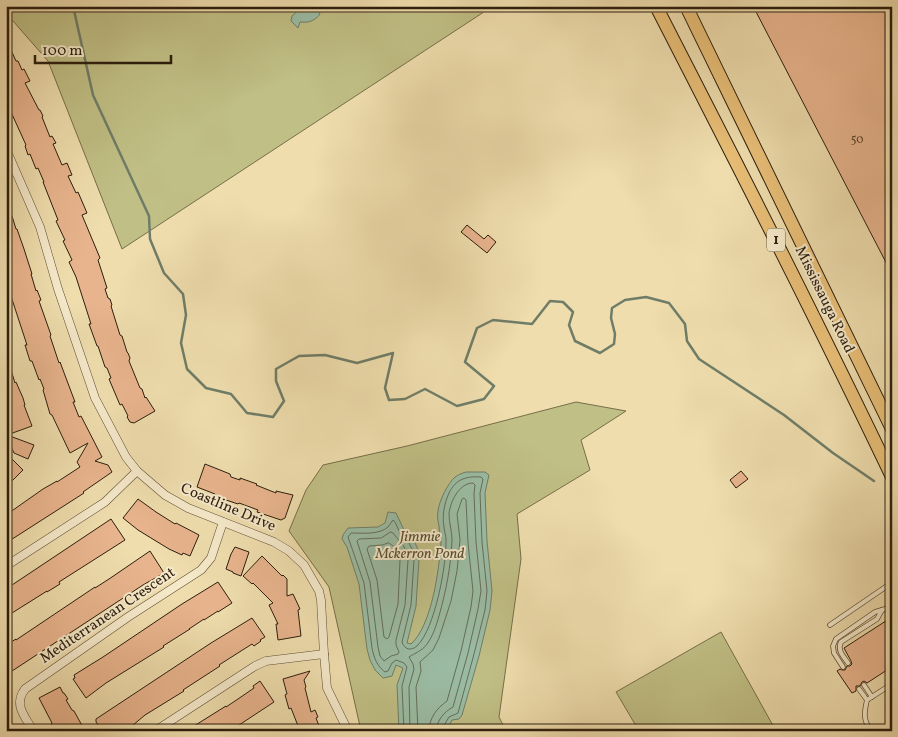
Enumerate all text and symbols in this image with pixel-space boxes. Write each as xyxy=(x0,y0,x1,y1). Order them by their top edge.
scale bar xyxy=(35,32,171,64)
text: 100 m xyxy=(42,41,82,62)
house number: 50 xyxy=(851,132,863,148)
road number: 1 xyxy=(767,228,785,252)
street label: Mississauga Road xyxy=(789,243,859,357)
street label: Coastline Drive xyxy=(177,478,279,538)
park label: Jimmie Mckerron Pond xyxy=(374,527,465,565)
street label: Mediterranean Crescent xyxy=(36,563,180,669)

